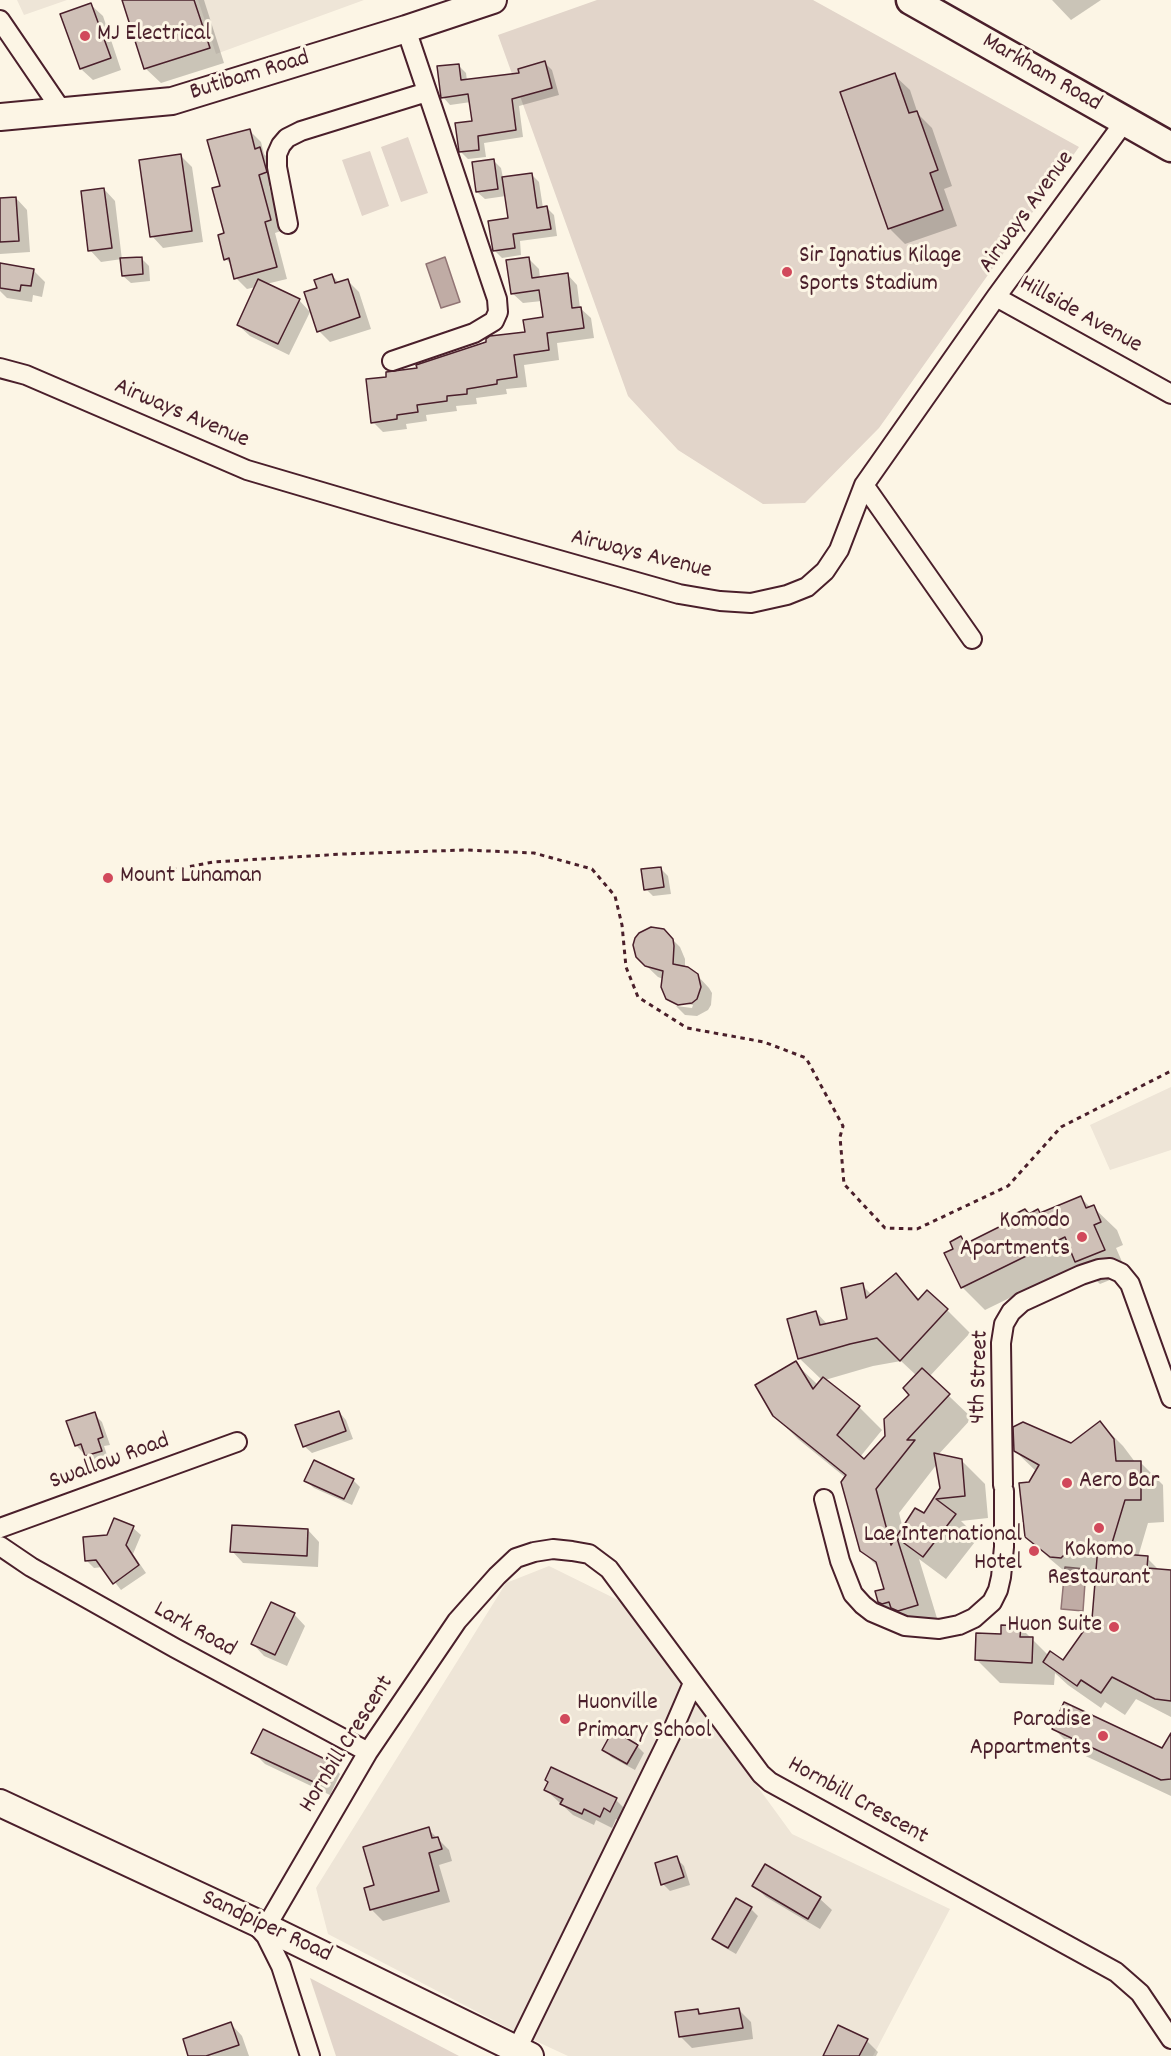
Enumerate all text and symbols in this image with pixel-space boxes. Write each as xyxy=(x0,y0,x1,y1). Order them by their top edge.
place label: MJ Electrical xyxy=(97,22,211,50)
street label: Markham Road xyxy=(976,28,1106,120)
marker: MJ Electrical xyxy=(78,29,92,43)
street label: Butibam Road xyxy=(187,45,313,109)
street label: Airways Avenue xyxy=(974,146,1082,280)
place label: Sir Ignatius Kilage Sports Stadium xyxy=(799,244,961,300)
marker: Sir Ignatius Kilage Sports Stadium xyxy=(780,265,794,279)
street label: Hillside Avenue xyxy=(1014,271,1146,361)
street label: Airways Avenue xyxy=(109,374,253,456)
street label: Airways Avenue xyxy=(568,525,714,587)
place label: Mount Lunaman xyxy=(120,864,262,892)
marker: Mount Lunaman xyxy=(101,871,115,885)
place label: Komodo Apartments xyxy=(960,1209,1070,1265)
marker: Komodo Apartments xyxy=(1075,1230,1089,1244)
street label: 4th Street xyxy=(965,1330,997,1424)
street label: Swallow Road xyxy=(46,1428,174,1498)
place label: Aero Bar xyxy=(1079,1469,1159,1497)
marker: Aero Bar xyxy=(1060,1476,1074,1490)
marker: Kokomo Restaurant xyxy=(1092,1521,1106,1535)
place label: Lae International Hotel xyxy=(864,1523,1022,1579)
place label: Kokomo Restaurant xyxy=(1048,1538,1150,1594)
marker: Lae International Hotel xyxy=(1027,1544,1041,1558)
street label: Lark Road xyxy=(148,1597,240,1665)
place label: Huon Suite xyxy=(1007,1613,1102,1641)
marker: Huon Suite xyxy=(1107,1620,1121,1634)
street label: Hornbill Crescent xyxy=(294,1671,402,1819)
place label: Huonville Primary School xyxy=(577,1691,711,1747)
place label: Paradise Appartments xyxy=(970,1708,1091,1764)
marker: Huonville Primary School xyxy=(558,1712,572,1726)
marker: Paradise Appartments xyxy=(1096,1729,1110,1743)
street label: Hornbill Crescent xyxy=(782,1752,932,1852)
street label: Sandpiper Road xyxy=(196,1885,336,1971)

